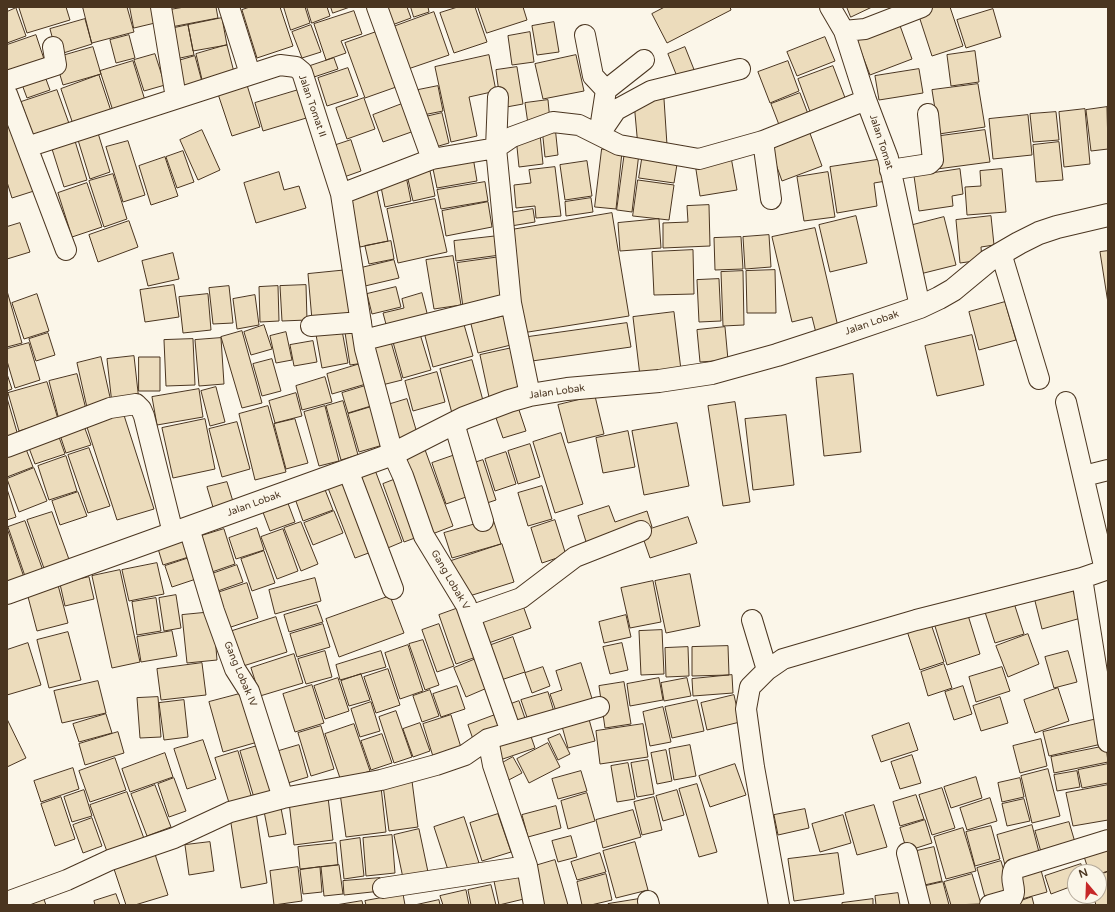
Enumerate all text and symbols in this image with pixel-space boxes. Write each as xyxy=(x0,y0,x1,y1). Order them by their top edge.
street label: Jalan Tomat II xyxy=(296,73,328,139)
street label: Jalan Tomat xyxy=(866,113,896,171)
street label: Jalan Lobak xyxy=(843,308,901,338)
street label: Jalan Lobak xyxy=(528,382,586,402)
street label: Jalan Lobak xyxy=(225,489,283,519)
street label: Gang Lobak V xyxy=(428,548,472,612)
street label: Gang Lobak IV xyxy=(221,640,259,708)
north arrow xyxy=(1067,864,1107,904)
text: N xyxy=(1077,866,1090,881)

